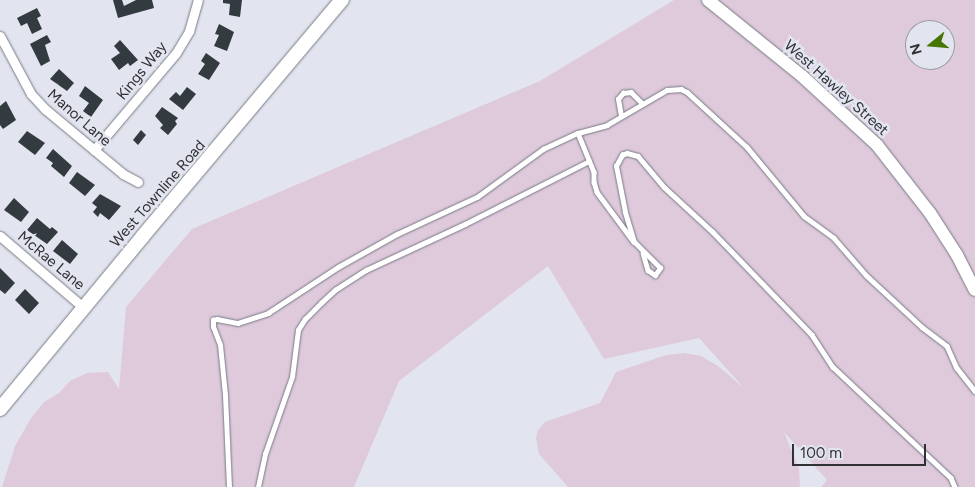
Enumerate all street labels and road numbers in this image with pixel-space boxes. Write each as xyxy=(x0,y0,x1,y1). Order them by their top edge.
street label: West Hawley Street xyxy=(780,37,892,139)
street label: Kings Way xyxy=(113,38,171,104)
street label: Manor Lane xyxy=(44,86,114,150)
street label: West Townline Road xyxy=(107,137,209,251)
street label: McRae Lane xyxy=(14,228,88,294)

